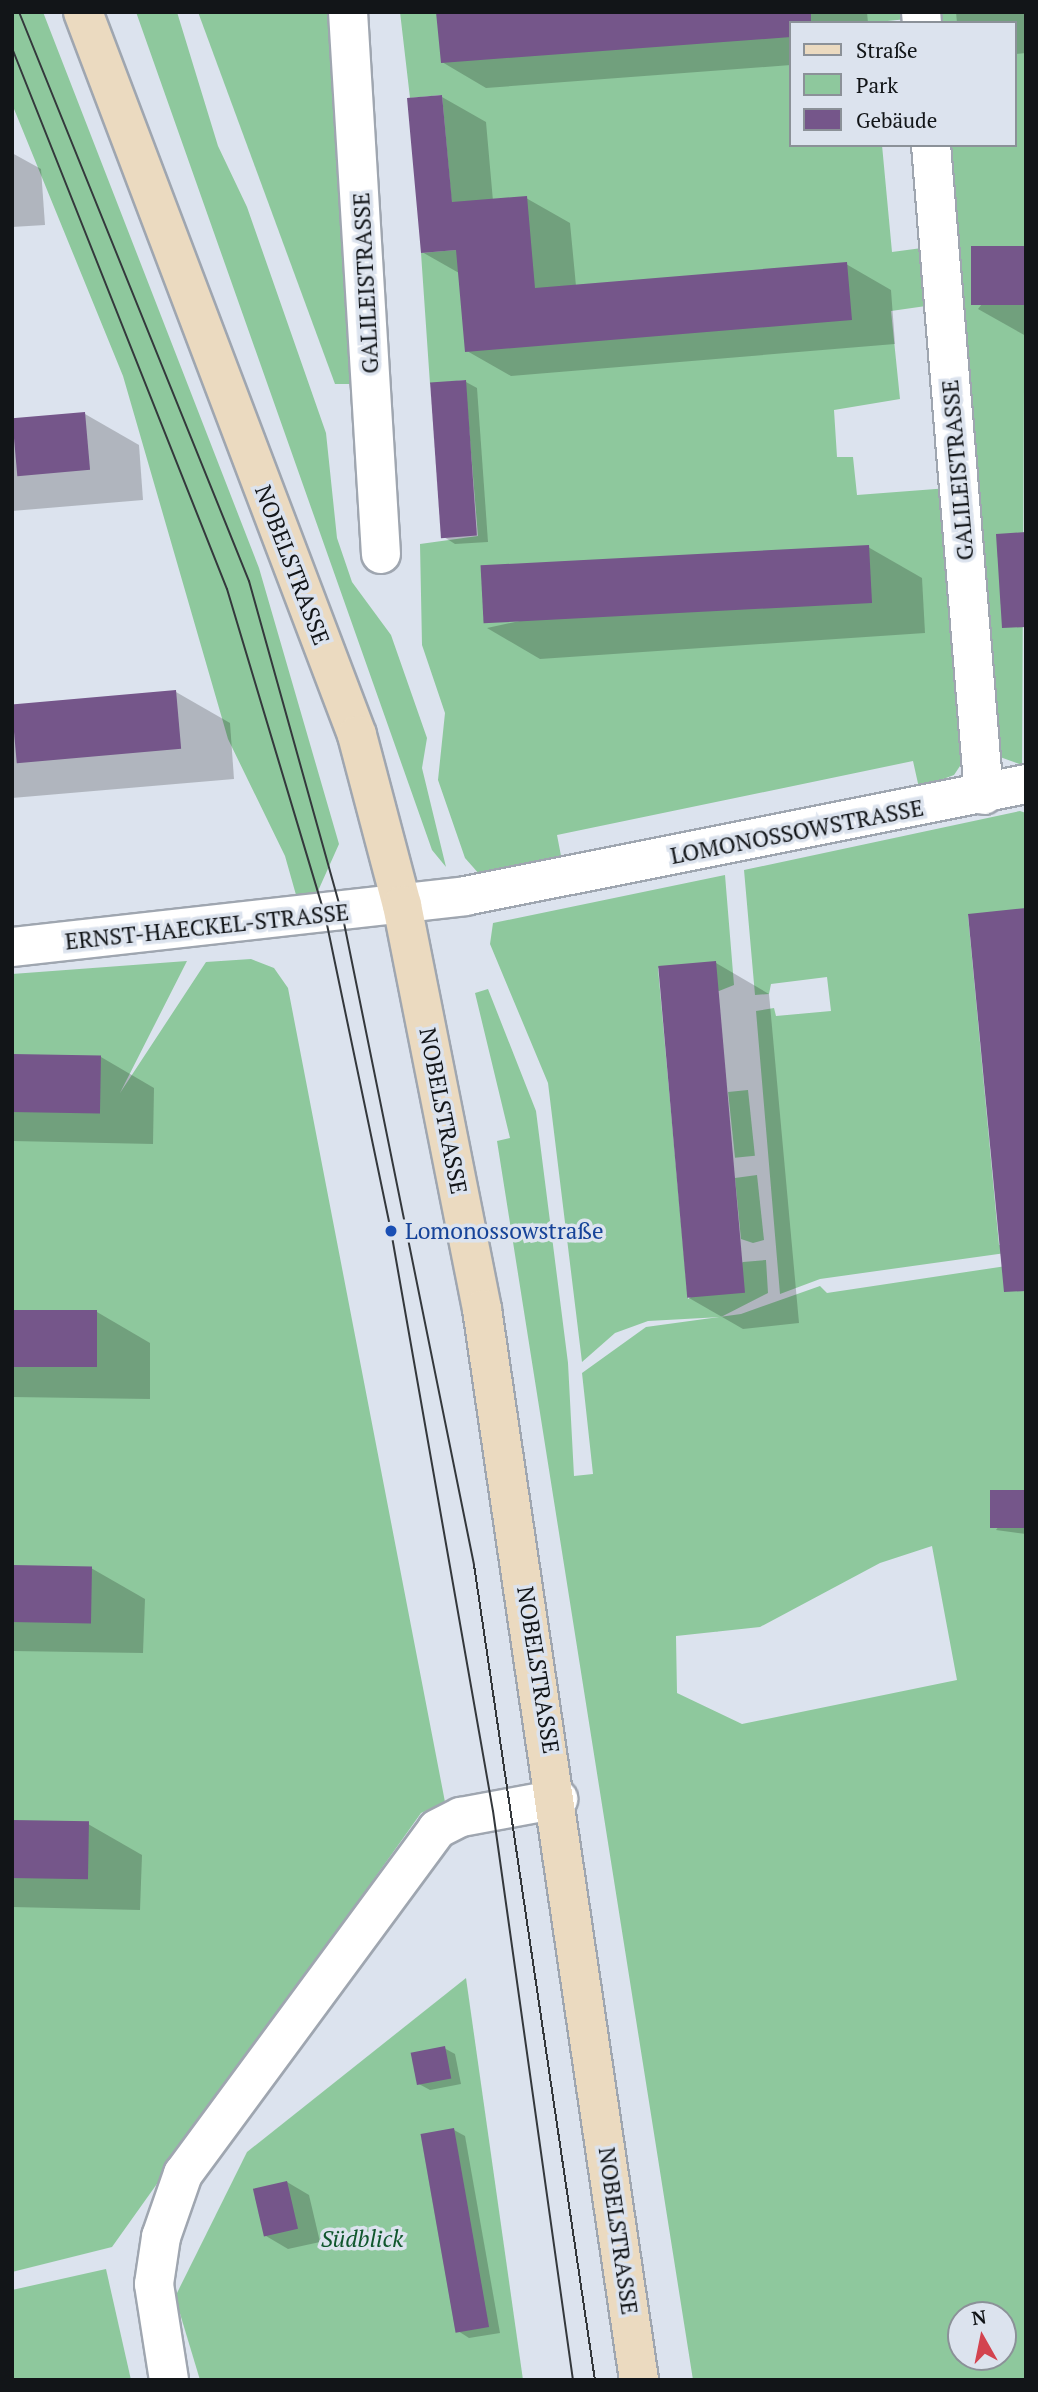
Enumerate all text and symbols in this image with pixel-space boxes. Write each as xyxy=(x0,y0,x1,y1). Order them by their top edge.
legend xyxy=(790,21,1017,147)
text: Straße xyxy=(856,36,918,64)
text: Park xyxy=(856,71,898,99)
text: Gebäude xyxy=(856,106,937,134)
street label: GALILEISTRASSE xyxy=(347,192,385,374)
street label: GALILEISTRASSE xyxy=(936,378,980,562)
street label: NOBELSTRASSE xyxy=(249,481,335,649)
street label: LOMONOSSOWSTRASSE xyxy=(668,794,926,870)
street label: ERNST-HAECKEL-STRASSE xyxy=(64,898,350,956)
street label: NOBELSTRASSE xyxy=(413,1025,473,1197)
place label: Lomonossowstraße xyxy=(405,1217,604,1245)
marker: Lomonossowstraße xyxy=(383,1223,399,1239)
street label: NOBELSTRASSE xyxy=(511,1584,565,1756)
street label: NOBELSTRASSE xyxy=(593,2145,643,2317)
park label: Südblick xyxy=(321,2225,403,2253)
north arrow xyxy=(947,2301,1017,2371)
text: N xyxy=(970,2303,988,2330)

